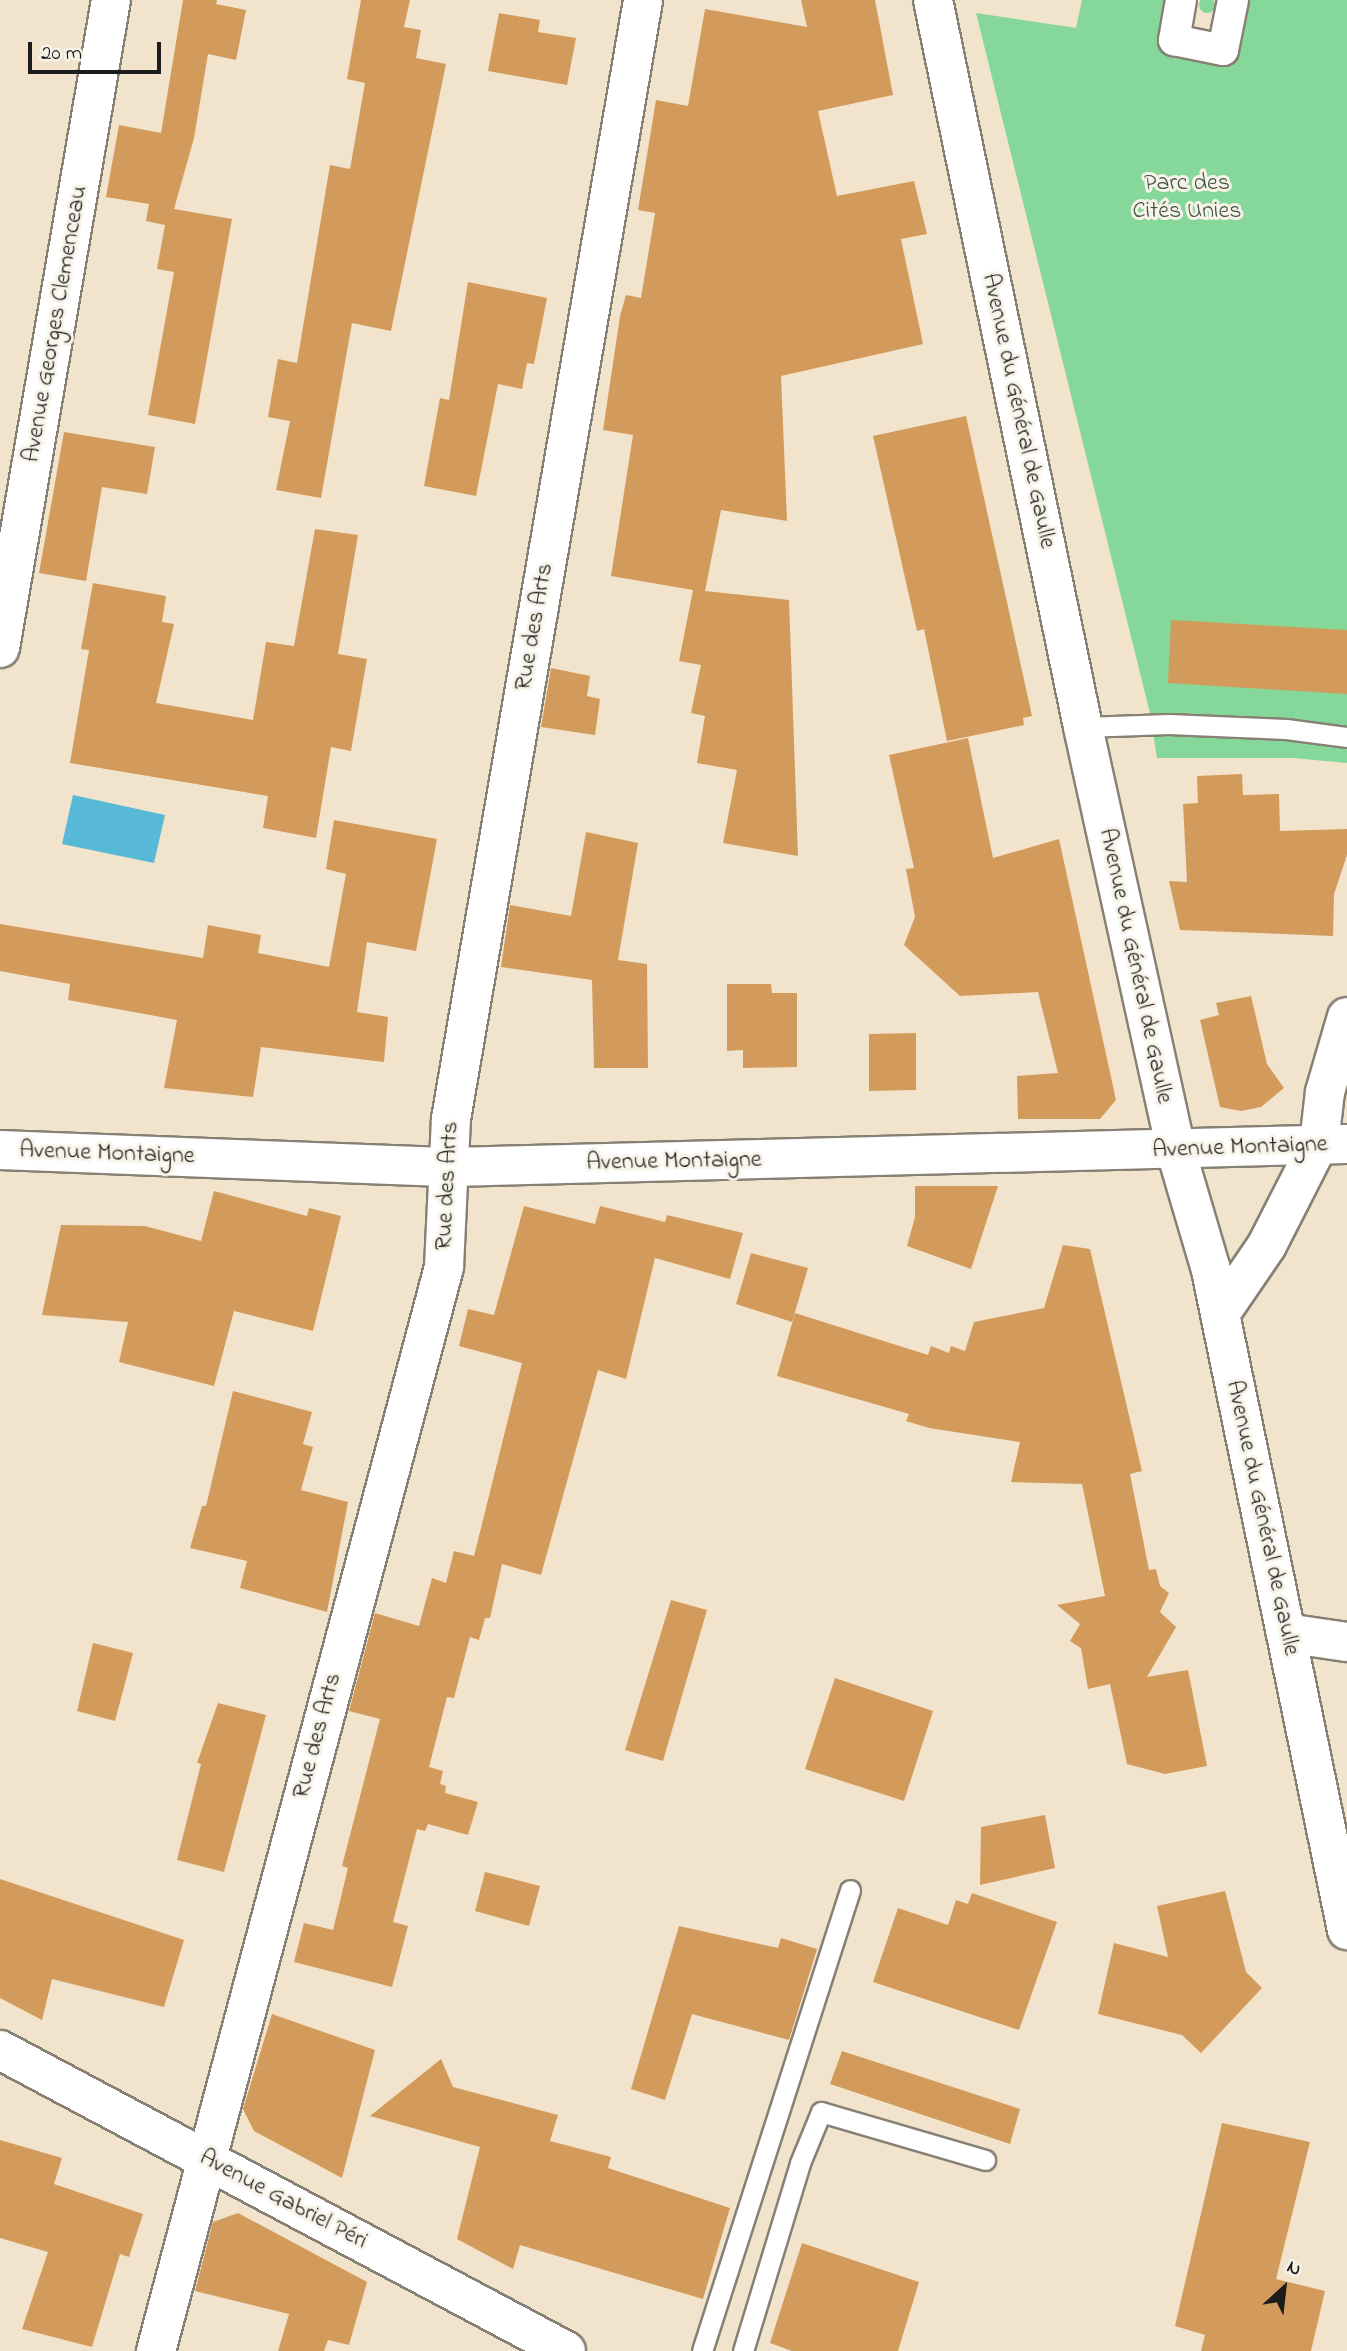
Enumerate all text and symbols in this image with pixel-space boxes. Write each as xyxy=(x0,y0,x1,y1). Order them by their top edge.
scale bar xyxy=(32,28,164,72)
text: 20 m xyxy=(41,39,82,69)
park label: Parc des Cités Unies xyxy=(1133,170,1241,226)
street label: Avenue Georges Clemenceau xyxy=(17,183,95,465)
street label: Avenue du Général de Gaulle xyxy=(975,271,1061,551)
street label: Rue des Arts xyxy=(510,561,560,693)
street label: Avenue du Général de Gaulle xyxy=(1092,826,1178,1106)
street label: Rue des Arts xyxy=(430,1121,466,1251)
street label: Avenue Montaigne xyxy=(1152,1131,1328,1165)
street label: Avenue Montaigne xyxy=(19,1137,195,1171)
street label: Avenue Montaigne xyxy=(586,1146,762,1178)
street label: Avenue du Général de Gaulle xyxy=(1219,1378,1305,1658)
street label: Rue des Arts xyxy=(287,1670,349,1802)
street label: Avenue Gabriel Péri xyxy=(194,2144,372,2256)
north arrow xyxy=(1249,2253,1319,2323)
text: N xyxy=(1282,2254,1306,2284)

